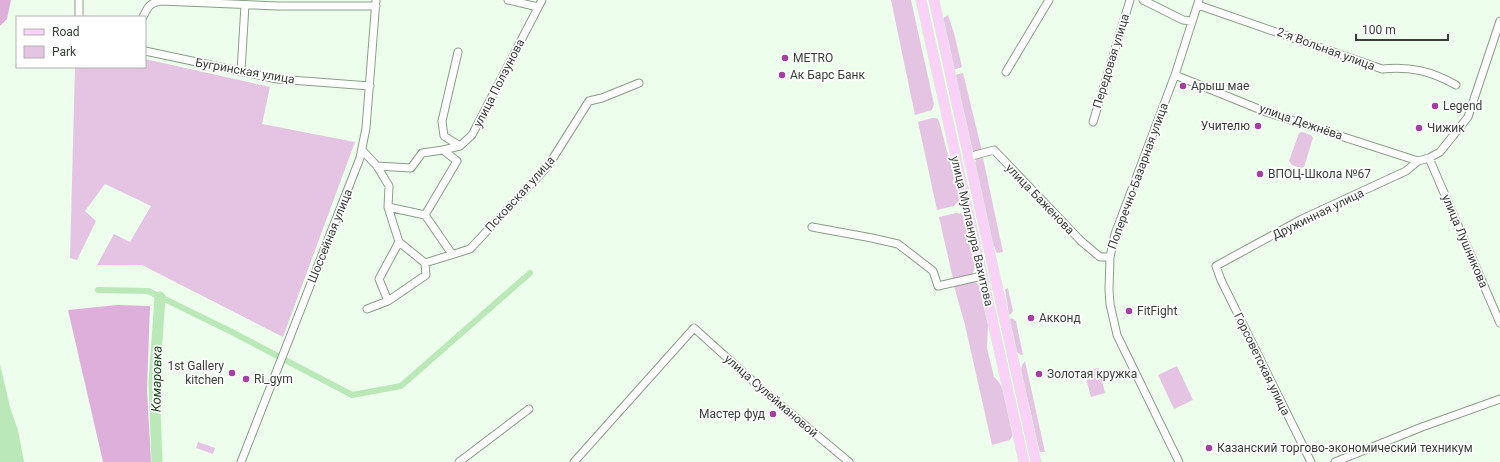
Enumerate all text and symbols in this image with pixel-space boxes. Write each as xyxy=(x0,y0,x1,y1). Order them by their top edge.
street label: Передовая улица xyxy=(1090,12,1132,110)
legend xyxy=(16,16,146,68)
scale bar xyxy=(1356,16,1448,42)
text: 100 m xyxy=(1362,23,1396,37)
text: Road xyxy=(52,25,80,39)
street label: 2-я Вольная улица xyxy=(1275,25,1377,73)
street label: улица Ползунова xyxy=(471,37,527,129)
text: Park xyxy=(52,45,77,59)
place label: METRO xyxy=(793,51,833,65)
marker: METRO xyxy=(780,53,790,63)
street label: Бугринская улица xyxy=(194,55,296,87)
place label: Ак Барс Банк xyxy=(790,68,865,82)
marker: Ак Барс Банк xyxy=(777,70,787,80)
place label: Арыш мае xyxy=(1191,79,1249,93)
marker: Арыш мае xyxy=(1178,81,1188,91)
place label: Legend xyxy=(1443,99,1482,113)
street label: Поперечно-Базарная улица xyxy=(1105,101,1171,251)
street label: улица Дежнёва xyxy=(1258,101,1344,143)
marker: Legend xyxy=(1430,101,1440,111)
place label: Учителю xyxy=(1201,119,1250,133)
marker: Учителю xyxy=(1253,121,1263,131)
place label: Чижик xyxy=(1427,121,1465,135)
marker: Чижик xyxy=(1414,123,1424,133)
street label: Псковская улица xyxy=(482,153,558,235)
street label: улица Мулланура Вахитова xyxy=(948,155,996,307)
street label: улица Баженова xyxy=(1003,161,1077,237)
place label: ВПОЦ-Школа №67 xyxy=(1268,167,1371,181)
marker: ВПОЦ-Школа №67 xyxy=(1255,169,1265,179)
street label: Дружинная улица xyxy=(1270,186,1366,242)
street label: Шоссейная улица xyxy=(305,187,355,285)
street label: улица Лушникова xyxy=(1439,192,1491,290)
place label: FitFight xyxy=(1137,304,1177,318)
marker: FitFight xyxy=(1124,306,1134,316)
street label: Горсоветская улица xyxy=(1231,310,1293,418)
place label: Акконд xyxy=(1039,311,1081,325)
marker: Акконд xyxy=(1026,313,1036,323)
water label: Комаровка xyxy=(148,345,165,412)
street label: улица Сулеймановой xyxy=(721,352,821,440)
place label: 1st Gallery kitchen xyxy=(167,359,224,387)
place label: Золотая кружка xyxy=(1047,367,1137,381)
marker: 1st Gallery kitchen xyxy=(227,368,237,378)
marker: Золотая кружка xyxy=(1034,369,1044,379)
place label: Ri_gym xyxy=(254,372,293,386)
marker: Ri_gym xyxy=(241,374,251,384)
place label: Мастер фуд xyxy=(699,407,765,421)
marker: Мастер фуд xyxy=(768,409,778,419)
place label: Казанский торгово-экономический техникум xyxy=(1217,441,1473,455)
marker: Казанский торгово-экономический техникум xyxy=(1204,443,1214,453)

